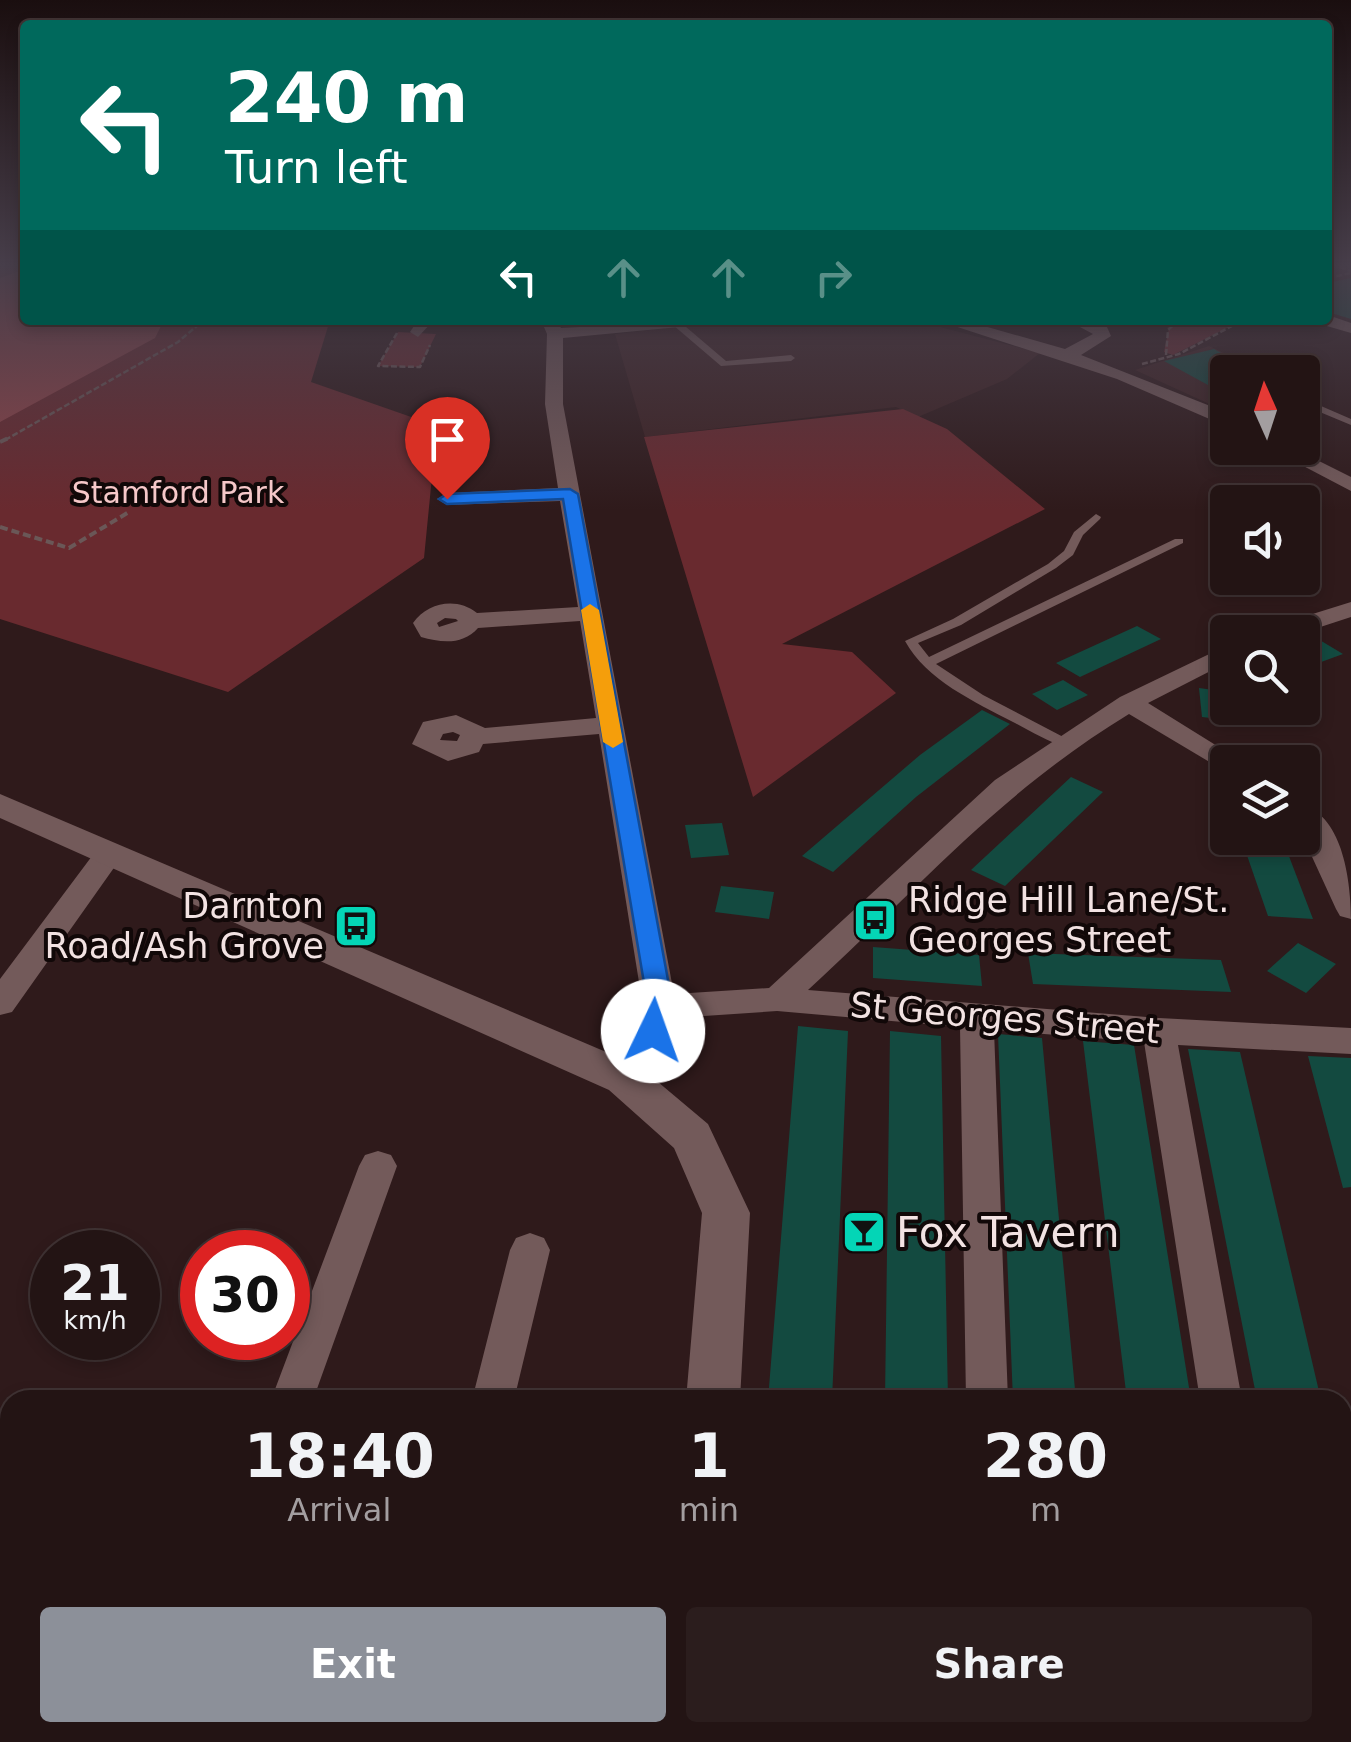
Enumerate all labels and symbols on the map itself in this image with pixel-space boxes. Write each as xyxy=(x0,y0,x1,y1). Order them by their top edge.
north arrow xyxy=(1210,355,1320,465)
pin xyxy=(405,397,490,500)
park label: Stamford Park xyxy=(72,475,285,510)
place label: Ridge Hill Lane/St. Georges Street xyxy=(908,880,1229,960)
place label: Darnton Road/Ash Grove xyxy=(44,886,324,966)
bus stop icon: Ridge Hill Lane/St. Georges Street xyxy=(852,897,898,943)
bus stop icon: Darnton Road/Ash Grove xyxy=(333,903,379,949)
position arrow xyxy=(601,979,705,1083)
street label: St Georges Street xyxy=(849,985,1161,1051)
place label: Fox Tavern xyxy=(896,1208,1120,1257)
bar icon: Fox Tavern xyxy=(841,1209,887,1255)
speed limit sign: 30 xyxy=(180,1230,310,1360)

